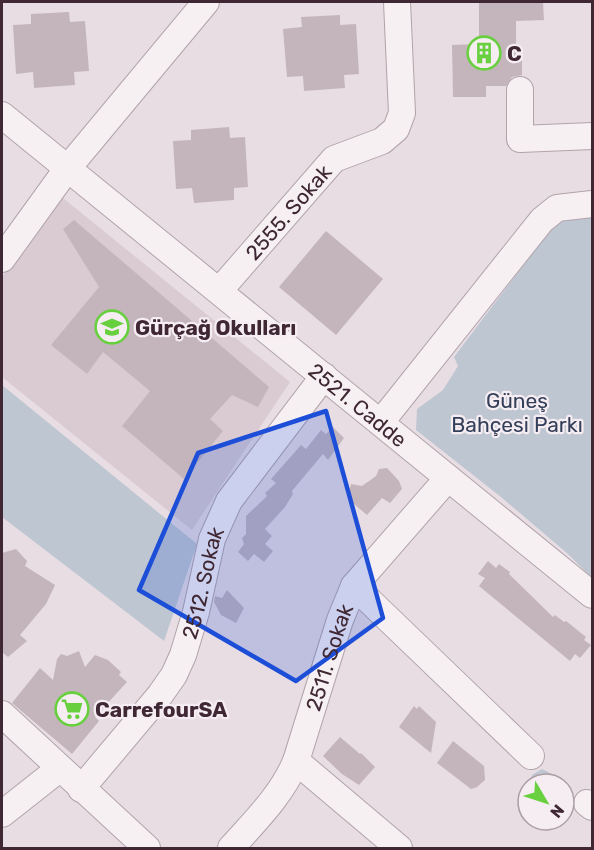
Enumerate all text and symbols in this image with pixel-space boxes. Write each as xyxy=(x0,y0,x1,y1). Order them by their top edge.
building icon: C xyxy=(466,35,502,71)
place label: C xyxy=(507,41,522,66)
street label: 2555. Sokak xyxy=(240,159,336,265)
school or university icon: Gürçağ Okulları xyxy=(94,309,130,345)
place label: Gürçağ Okulları xyxy=(135,315,296,340)
street label: 2521. Cadde xyxy=(304,357,412,452)
park label: Güneş Bahçesi Parkı xyxy=(451,388,583,437)
street label: 2512. Sokak xyxy=(176,522,229,642)
street label: 2511. Sokak xyxy=(300,600,358,714)
supermarket icon: CarrefourSA xyxy=(54,691,90,727)
place label: CarrefourSA xyxy=(95,697,227,722)
north arrow xyxy=(516,772,576,832)
text: N xyxy=(546,801,568,822)

